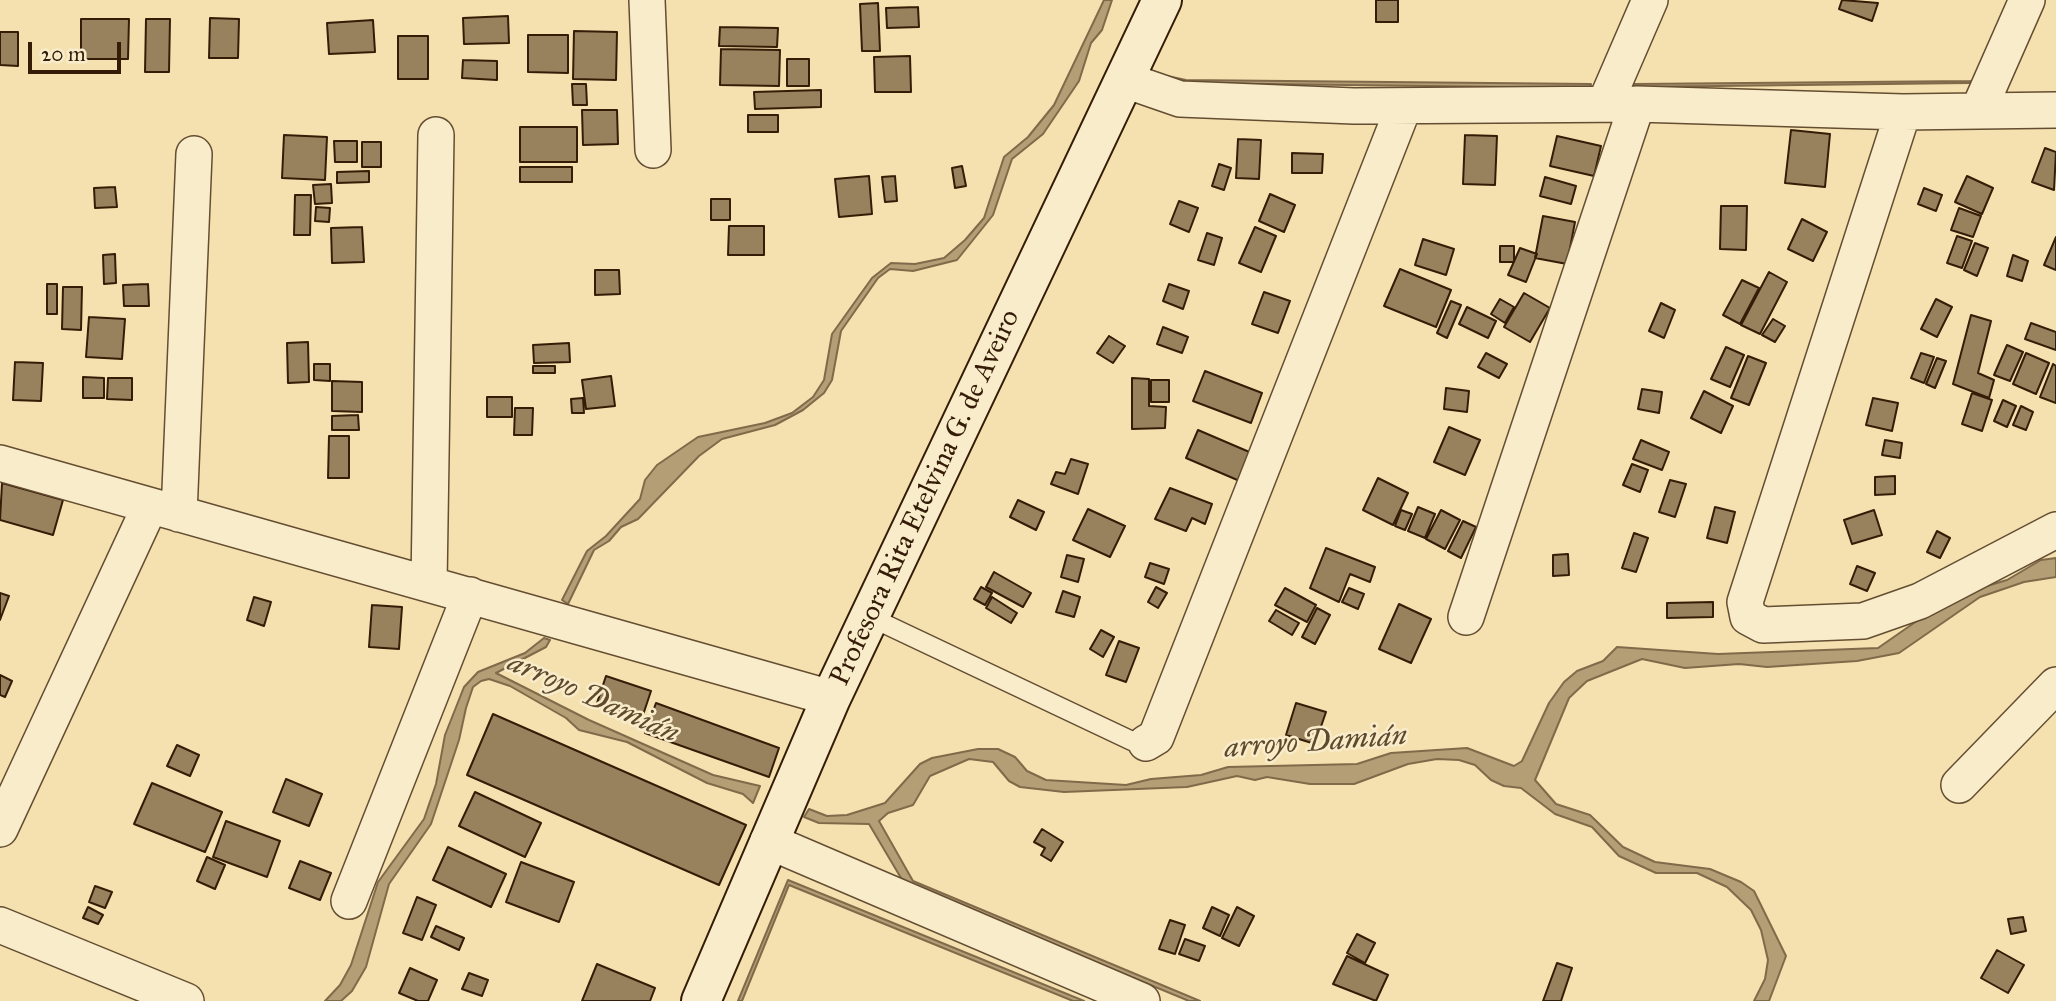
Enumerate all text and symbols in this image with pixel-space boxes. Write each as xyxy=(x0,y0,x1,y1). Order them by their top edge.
scale bar xyxy=(32,28,124,72)
text: 20 m xyxy=(41,41,86,67)
street label: Profesora Rita Etelvina G. de Aveiro xyxy=(824,305,1028,691)
water label: arroyo Damián xyxy=(502,645,684,753)
water label: arroyo Damián xyxy=(1224,719,1408,767)

